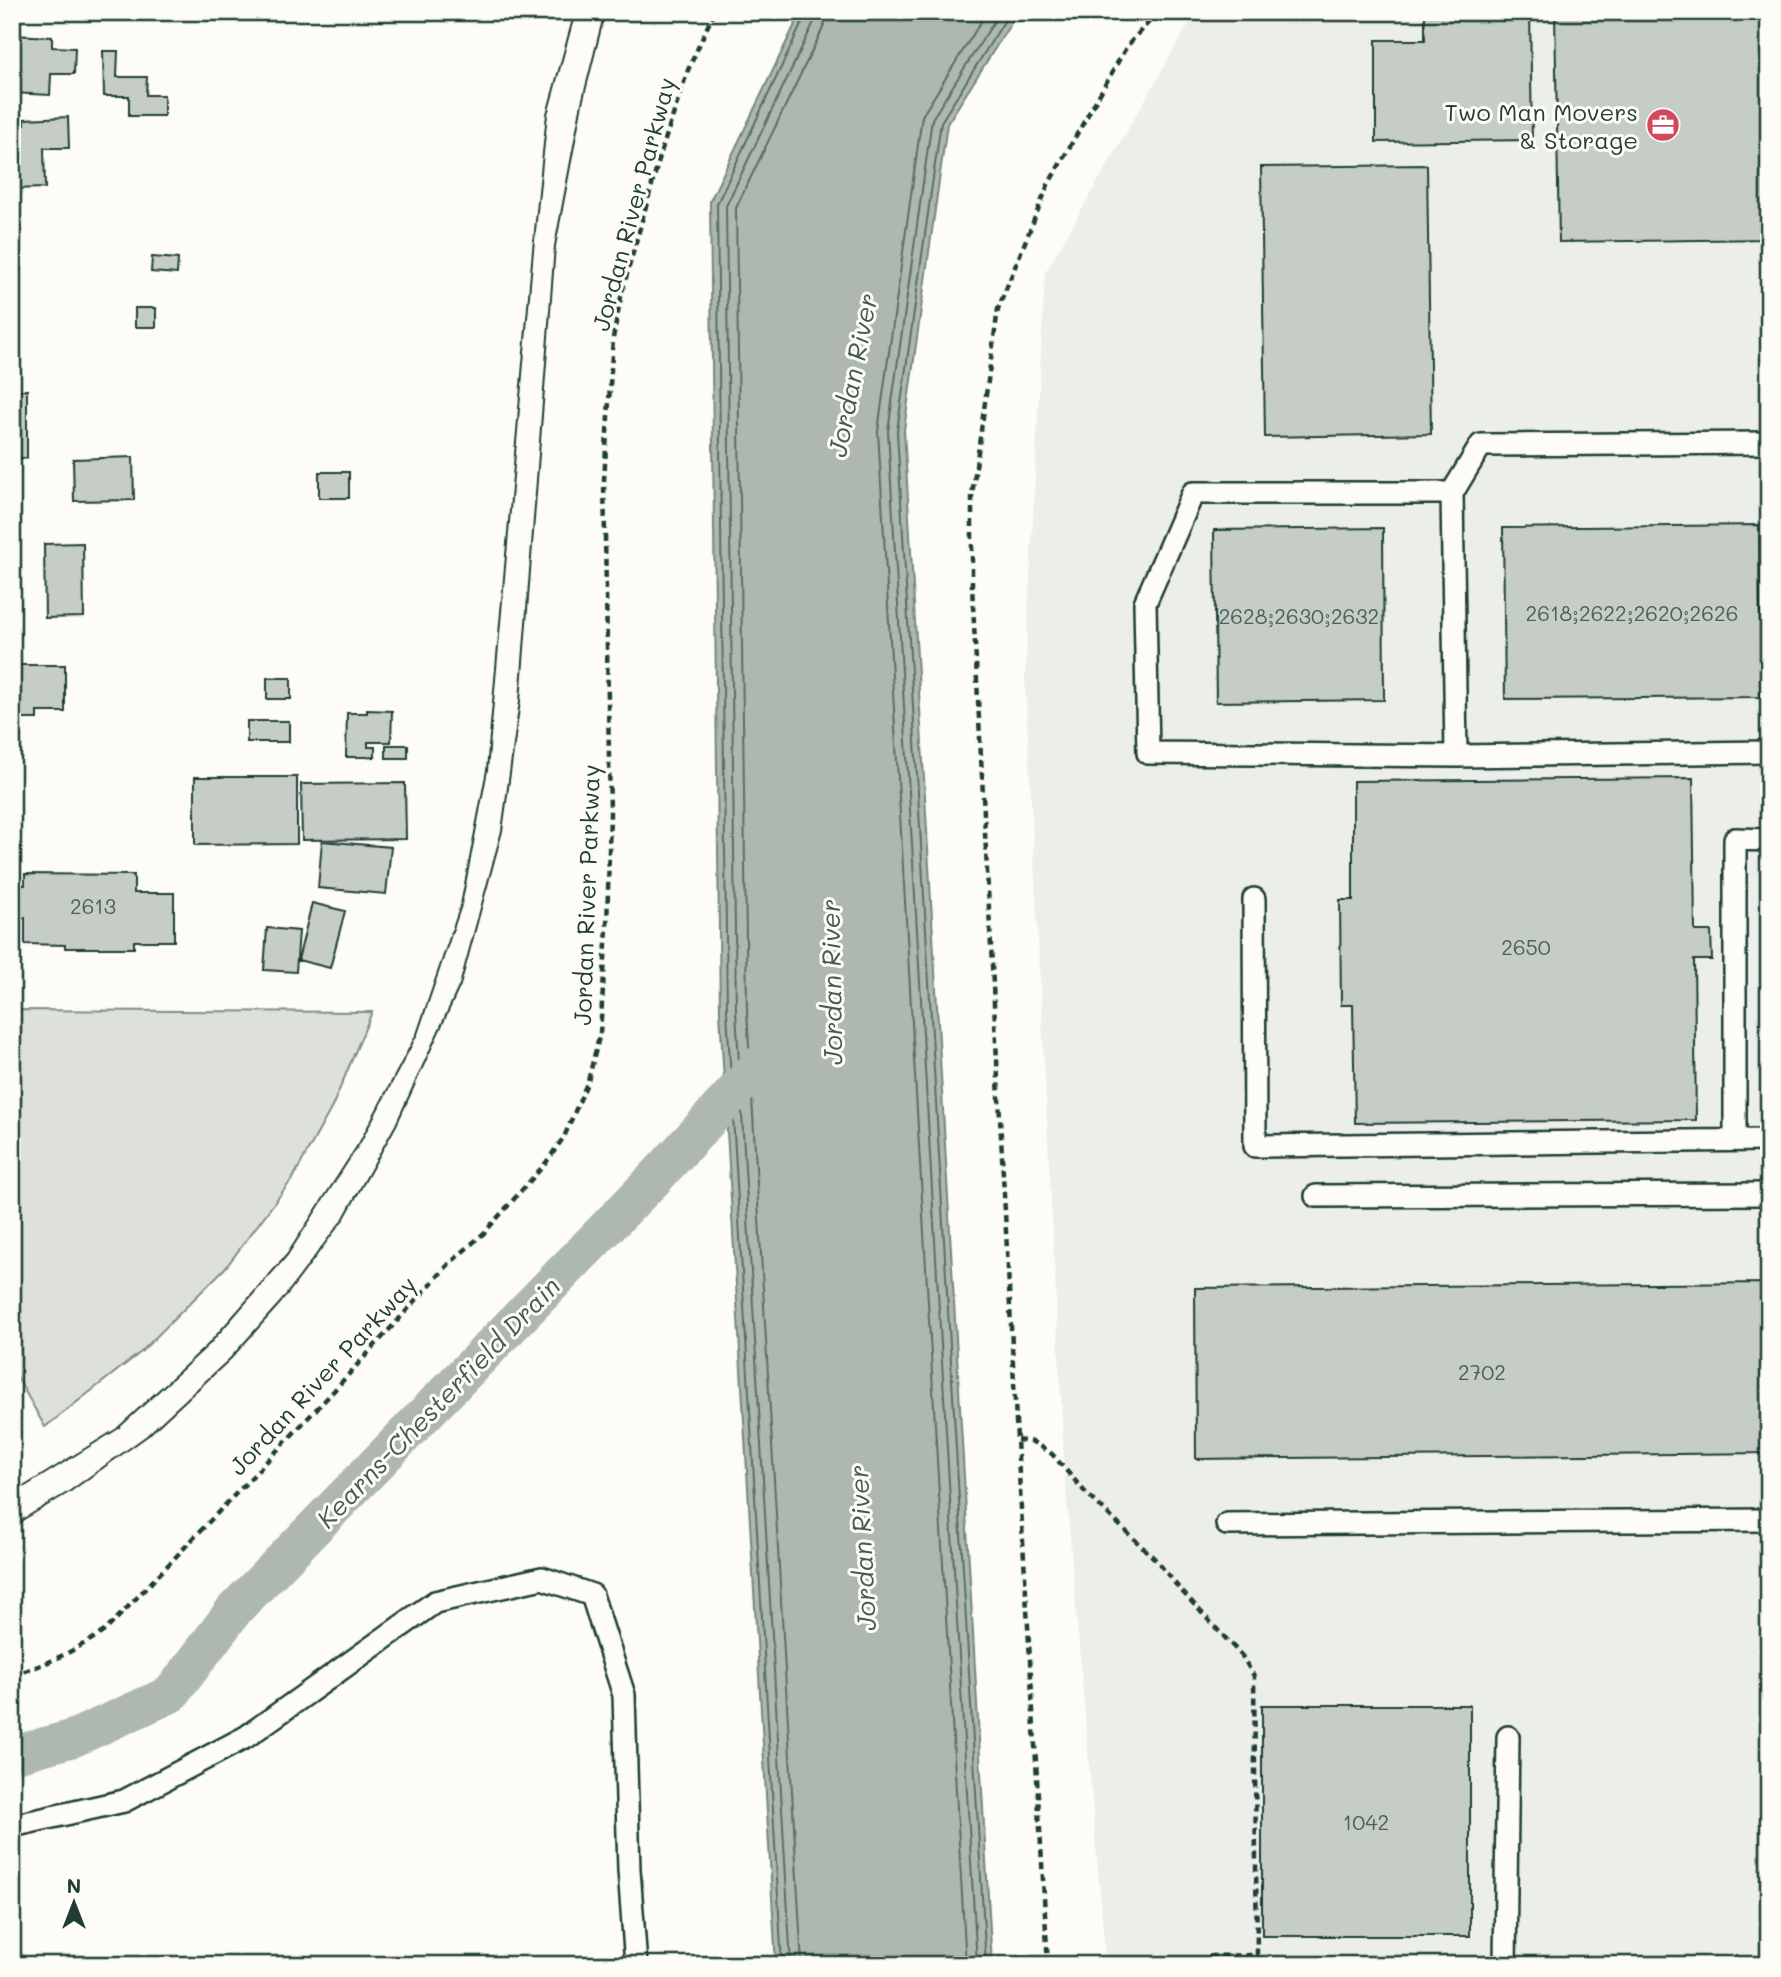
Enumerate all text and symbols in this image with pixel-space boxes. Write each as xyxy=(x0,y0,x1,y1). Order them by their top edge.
street label: Jordan River Parkway xyxy=(584,74,682,334)
place label: Two Man Movers & Storage xyxy=(1444,96,1638,155)
office icon: Two Man Movers & Storage xyxy=(1644,106,1682,144)
water label: Jordan River xyxy=(820,290,884,460)
house number: 2618;2622;2620;2626 xyxy=(1526,599,1738,626)
house number: 2628;2630;2632 xyxy=(1219,602,1379,629)
street label: Jordan River Parkway xyxy=(566,764,606,1026)
house number: 2613 xyxy=(70,892,116,919)
water label: Jordan River xyxy=(813,899,849,1065)
house number: 2650 xyxy=(1501,933,1551,960)
street label: Jordan River Parkway xyxy=(222,1269,422,1481)
water label: Kearns-Chesterfield Drain xyxy=(309,1269,567,1535)
house number: 2702 xyxy=(1458,1358,1506,1385)
water label: Jordan River xyxy=(841,1464,883,1632)
house number: 1042 xyxy=(1343,1808,1389,1835)
north arrow xyxy=(38,1868,108,1938)
text: N xyxy=(67,1873,81,1898)

